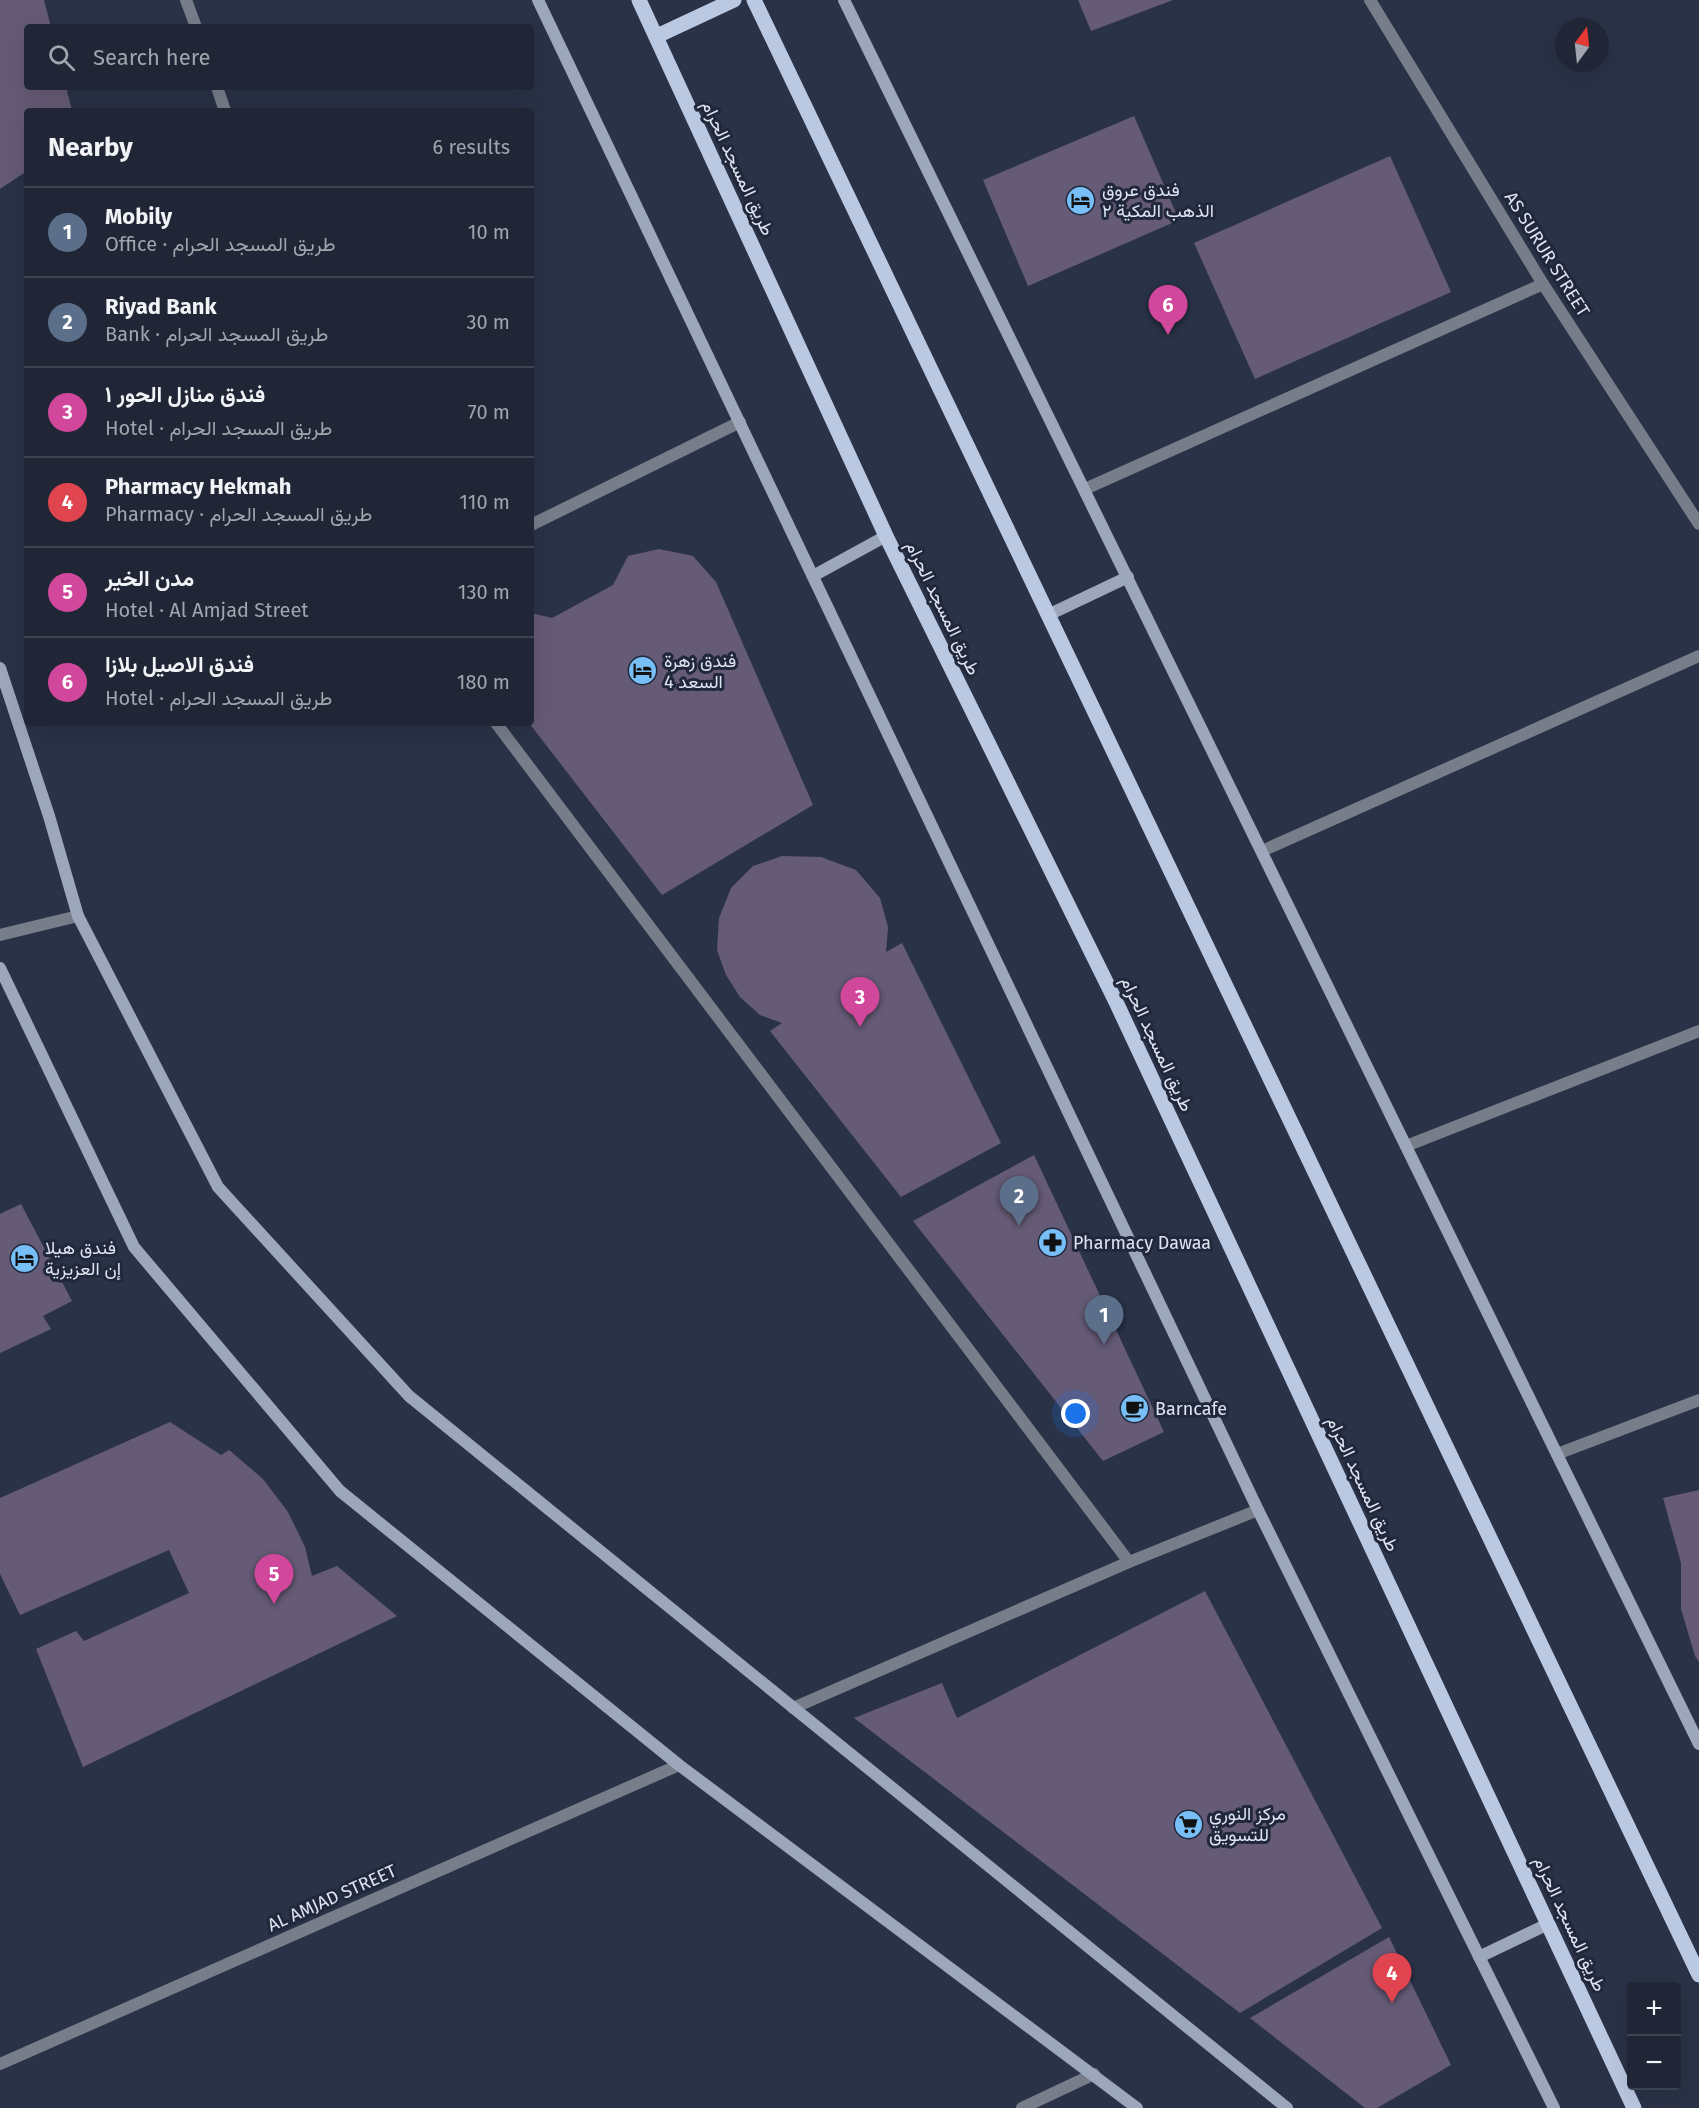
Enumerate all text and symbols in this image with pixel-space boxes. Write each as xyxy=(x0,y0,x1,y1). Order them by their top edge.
north arrow xyxy=(1555,18,1609,72)
search box xyxy=(24,24,534,90)
icon: search xyxy=(45,41,78,74)
text: Search here xyxy=(93,44,211,71)
street label: طريق المسجد الحرام xyxy=(696,97,779,240)
text: Nearby xyxy=(48,132,133,163)
text: 6 results xyxy=(433,135,510,159)
place label: فندق عروق الذهب المكية ٢ xyxy=(1102,179,1214,222)
hotel icon: فندق عروق الذهب المكية ٢ xyxy=(1065,184,1097,216)
street label: AS SURUR STREET xyxy=(1500,187,1595,321)
text: Mobily xyxy=(105,203,172,230)
text: 1 xyxy=(63,220,72,244)
text: 10 m xyxy=(468,220,510,244)
text: Office · طريق المسجد الحرام xyxy=(105,232,335,256)
pin: 6 xyxy=(1148,286,1188,335)
text: Riyad Bank xyxy=(105,293,217,320)
text: 2 xyxy=(62,310,73,334)
text: 30 m xyxy=(466,310,510,334)
text: Bank · طريق المسجد الحرام xyxy=(105,322,328,346)
text: فندق منازل الحور ١ xyxy=(105,381,265,408)
text: 3 xyxy=(62,400,73,424)
text: 70 m xyxy=(468,400,510,424)
text: Hotel · طريق المسجد الحرام xyxy=(105,416,332,440)
text: Pharmacy Hekmah xyxy=(105,473,291,500)
text: 4 xyxy=(62,490,73,514)
text: 110 m xyxy=(459,490,510,514)
text: Pharmacy · طريق المسجد الحرام xyxy=(105,502,372,526)
street label: طريق المسجد الحرام xyxy=(900,537,985,679)
text: مدن الخير xyxy=(105,565,194,592)
text: 5 xyxy=(62,580,73,604)
text: 130 m xyxy=(458,580,510,604)
text: Hotel · Al Amjad Street xyxy=(105,598,309,622)
place label: فندق زهرة السعد 4 xyxy=(664,650,736,693)
text: فندق الاصيل بلازا xyxy=(105,651,254,678)
hotel icon: فندق زهرة السعد 4 xyxy=(627,655,659,687)
text: 6 xyxy=(62,670,73,694)
text: 180 m xyxy=(457,670,510,694)
text: Hotel · طريق المسجد الحرام xyxy=(105,686,332,710)
street label: طريق المسجد الحرام xyxy=(1115,973,1198,1116)
pin: 3 xyxy=(840,978,880,1027)
pin: 2 xyxy=(1000,1176,1038,1226)
pharmacy icon: Pharmacy Dawaa xyxy=(1036,1227,1068,1259)
place label: Pharmacy Dawaa xyxy=(1073,1232,1211,1254)
place label: فندق هيلا إن العزيزية xyxy=(45,1237,121,1281)
hotel icon: فندق هيلا إن العزيزية xyxy=(8,1242,40,1274)
pin: 1 xyxy=(1084,1296,1124,1345)
cafe icon: Barncafe xyxy=(1118,1393,1150,1425)
place label: Barncafe xyxy=(1155,1398,1227,1420)
your location xyxy=(1061,1399,1090,1428)
street label: طريق المسجد الحرام xyxy=(1321,1413,1404,1556)
pin: 5 xyxy=(254,1554,294,1604)
place label: مركز النوري للتسويق xyxy=(1209,1803,1286,1846)
supermarket icon: مركز النوري للتسويق xyxy=(1172,1808,1204,1840)
street label: طريق المسجد الحرام xyxy=(1528,1853,1611,1996)
street label: AL AMJAD STREET xyxy=(264,1859,400,1936)
pin: 4 xyxy=(1372,1954,1412,2003)
map controls xyxy=(1627,1982,1681,2090)
button: + xyxy=(1627,1982,1681,2036)
button: − xyxy=(1627,2036,1681,2090)

